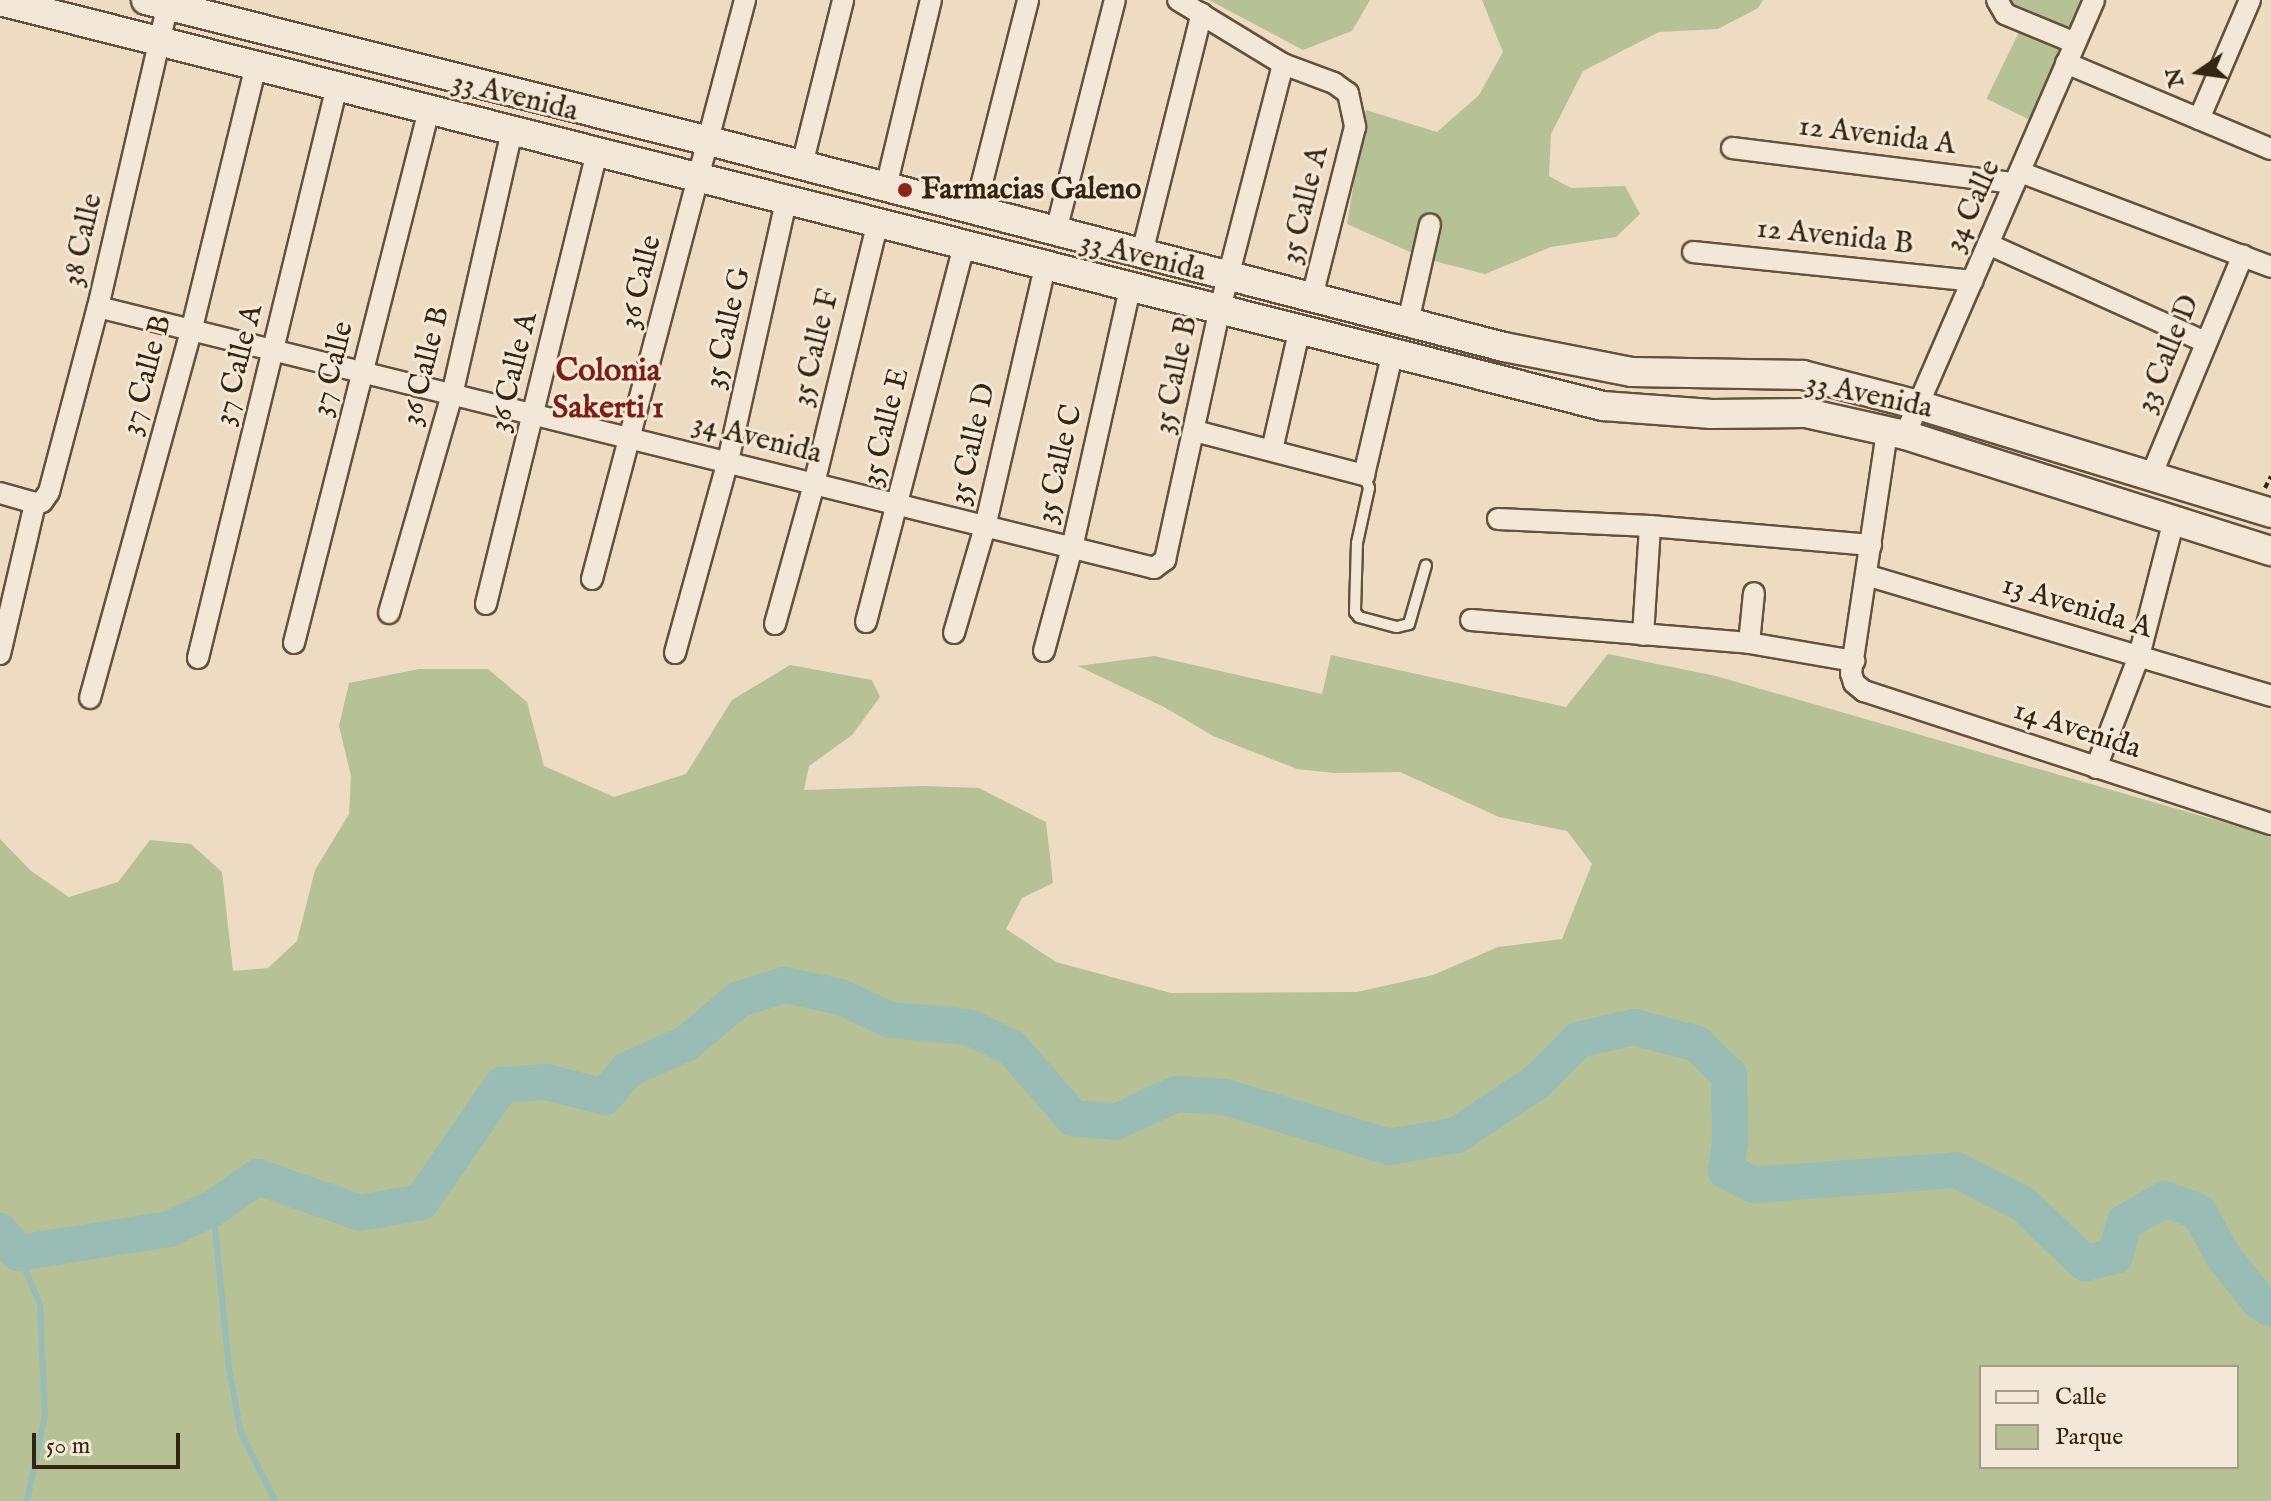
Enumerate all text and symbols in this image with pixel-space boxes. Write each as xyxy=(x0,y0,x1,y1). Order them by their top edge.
north arrow xyxy=(2159,32,2239,112)
street label: 33 Avenida xyxy=(448,64,582,130)
text: N xyxy=(2160,65,2191,90)
street label: 12 Avenida A xyxy=(1796,109,1958,163)
street label: 35 Calle A xyxy=(1273,142,1337,268)
street label: 34 Calle xyxy=(1937,154,2009,258)
place label: Farmacias Galeno xyxy=(921,172,1141,208)
marker: Farmacias Galeno xyxy=(896,181,914,199)
street label: 38 Calle xyxy=(55,190,111,290)
street label: 12 Avenida B xyxy=(1755,211,1915,263)
street label: 33 Avenida xyxy=(1076,224,1210,290)
street label: 36 Calle xyxy=(612,232,670,332)
street label: 35 Calle G xyxy=(697,264,759,392)
street label: 35 Calle F xyxy=(784,286,848,410)
street label: 33 Calle D xyxy=(2128,290,2208,418)
street label: 37 Calle A xyxy=(207,301,271,429)
street label: 36 Calle B xyxy=(394,303,458,429)
street label: 36 Calle A xyxy=(482,309,546,435)
street label: 37 Calle B xyxy=(114,311,180,439)
street label: 35 Calle B xyxy=(1146,313,1206,437)
street label: 37 Calle xyxy=(304,318,362,420)
district label: Colonia Sakerti 1 xyxy=(552,354,664,429)
street label: 35 Calle E xyxy=(854,364,918,490)
street label: 33 Avenida xyxy=(1802,365,1936,427)
street label: 35 Calle D xyxy=(942,380,1004,508)
street label: 35 Calle C xyxy=(1029,401,1091,527)
street label: 34 Avenida xyxy=(689,406,825,472)
street label: 13 Avenida A xyxy=(1998,567,2156,647)
street label: 14 Avenida xyxy=(2009,693,2145,767)
legend xyxy=(1979,1365,2239,1469)
text: Calle xyxy=(2055,1382,2107,1413)
scale bar xyxy=(36,1417,184,1467)
text: Parque xyxy=(2055,1422,2123,1453)
text: 50 m xyxy=(46,1431,90,1462)

